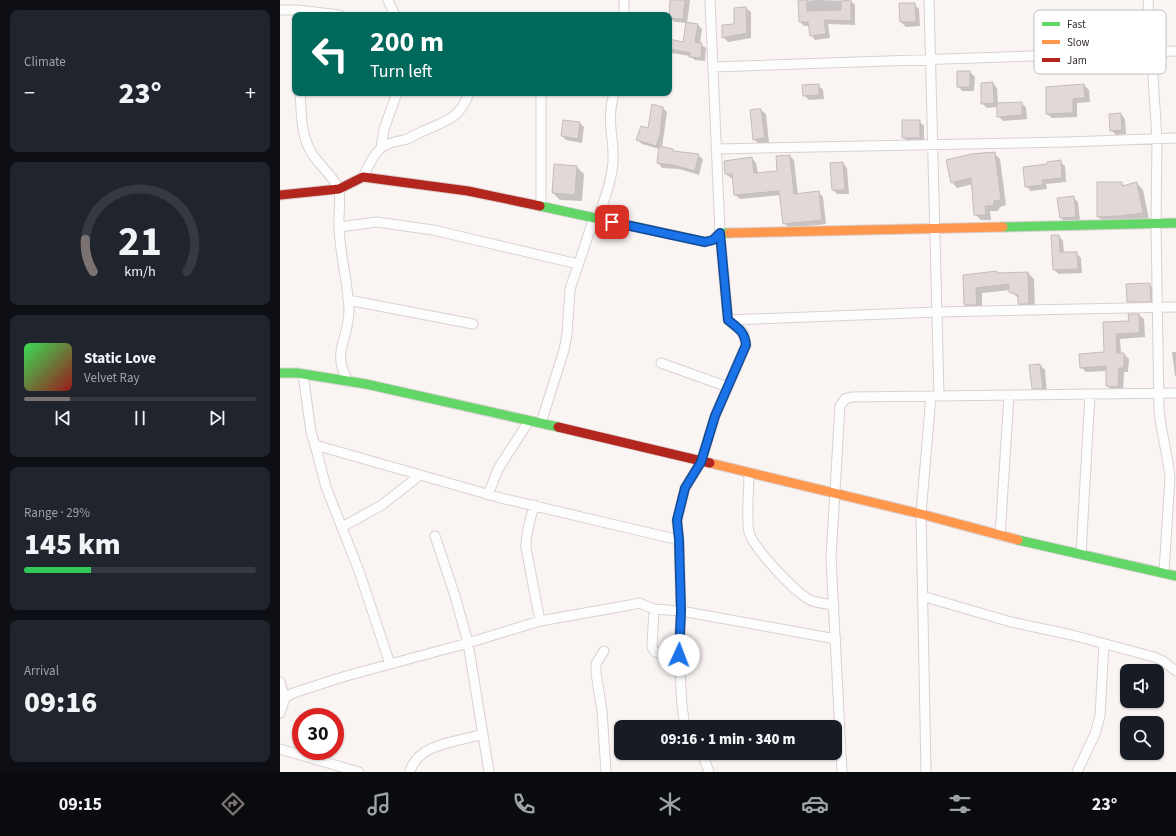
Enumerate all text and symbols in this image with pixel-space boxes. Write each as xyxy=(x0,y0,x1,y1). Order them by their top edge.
legend xyxy=(1034,10,1166,74)
text: Fast xyxy=(1067,17,1086,32)
text: 200 m xyxy=(370,22,444,62)
icon: left xyxy=(304,28,356,80)
text: Slow xyxy=(1067,35,1090,50)
text: Climate xyxy=(24,53,66,71)
text: Jam xyxy=(1067,53,1087,68)
text: Turn left xyxy=(370,59,432,84)
text: 23° xyxy=(118,72,162,115)
text: − xyxy=(24,77,35,109)
text: + xyxy=(245,77,256,109)
pin xyxy=(595,205,629,239)
text: 21 xyxy=(118,211,162,271)
icon: arrive xyxy=(601,211,623,233)
text: km/h xyxy=(124,260,156,281)
text: Static Love xyxy=(84,348,156,369)
text: Velvet Ray xyxy=(84,369,140,387)
icon: previous xyxy=(52,407,74,429)
icon: pause xyxy=(129,407,151,429)
icon: next xyxy=(206,407,228,429)
text: Range · 29% xyxy=(24,504,90,522)
text: 145 km xyxy=(24,523,121,566)
position arrow xyxy=(658,634,700,676)
text: Arrival xyxy=(24,662,59,680)
map controls xyxy=(1120,664,1164,760)
button: sound xyxy=(1120,664,1164,708)
text: 09:16 xyxy=(24,681,97,724)
speed limit sign: 30 xyxy=(292,708,344,760)
button: search xyxy=(1120,716,1164,760)
text: 09:16 · 1 min · 340 m xyxy=(661,729,795,750)
icon: directions xyxy=(219,790,247,818)
icon: music xyxy=(365,790,393,818)
icon: phone xyxy=(510,790,538,818)
icon: climate xyxy=(656,790,684,818)
icon: car xyxy=(801,790,829,818)
icon: filters xyxy=(946,790,974,818)
text: 09:15 xyxy=(59,792,102,817)
text: 23° xyxy=(1092,792,1117,817)

